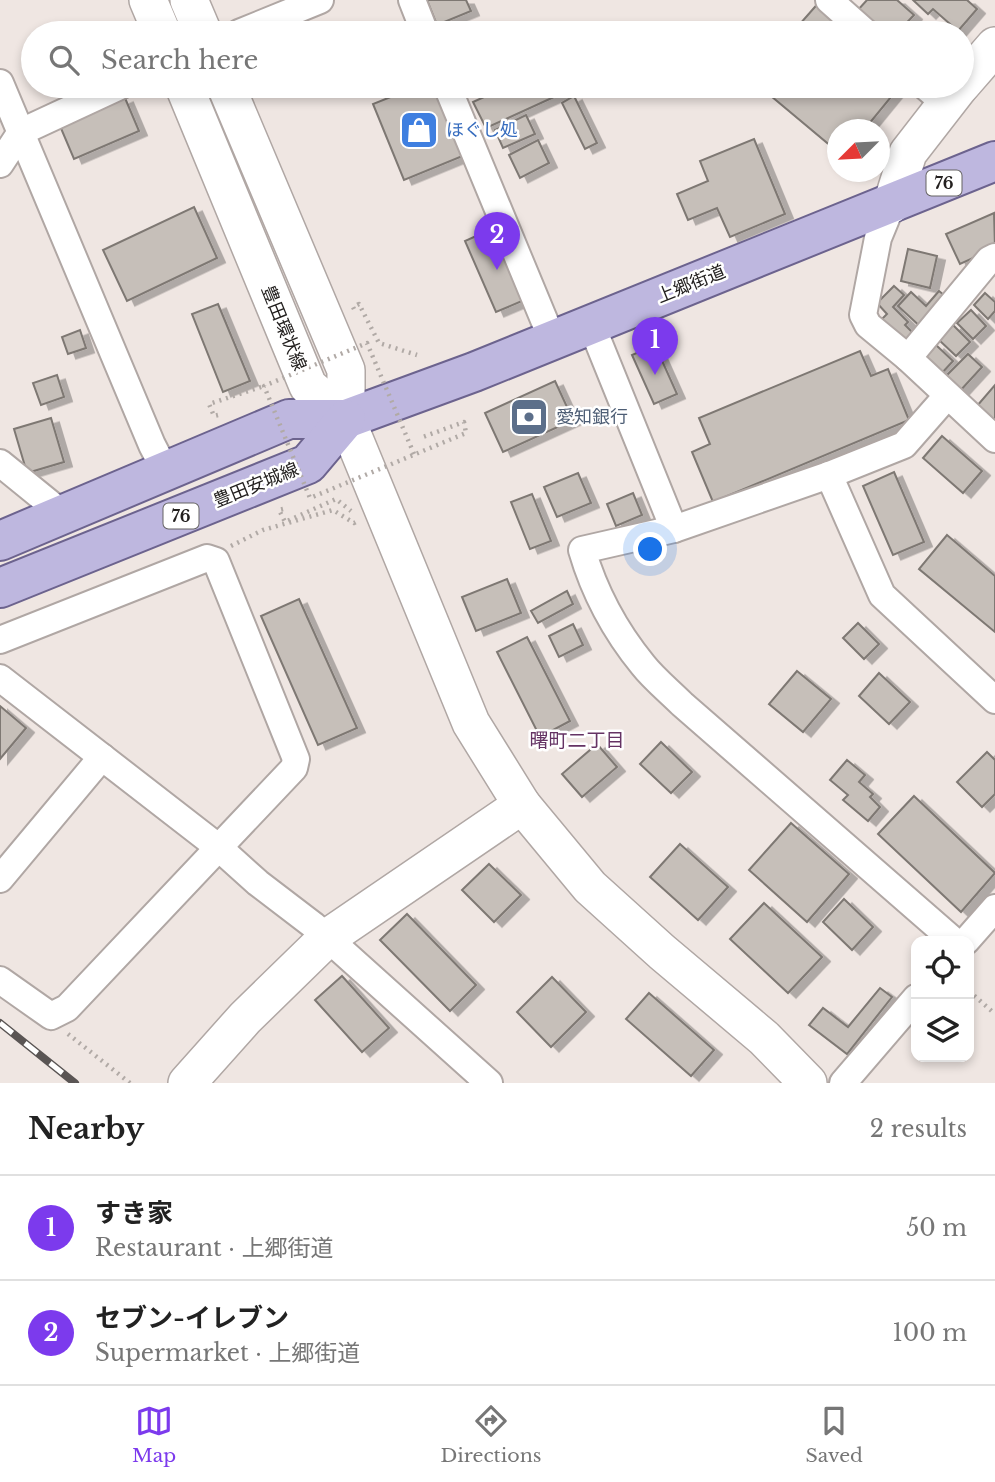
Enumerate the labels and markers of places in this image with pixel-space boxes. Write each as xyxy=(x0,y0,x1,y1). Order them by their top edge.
shop icon: ほぐし処 xyxy=(398,109,440,151)
place label: ほぐし処 xyxy=(446,119,518,141)
pin: 2 xyxy=(474,212,520,270)
pin: 1 xyxy=(632,317,678,375)
bank icon: 愛知銀行 xyxy=(508,396,550,438)
place label: 愛知銀行 xyxy=(556,406,628,428)

